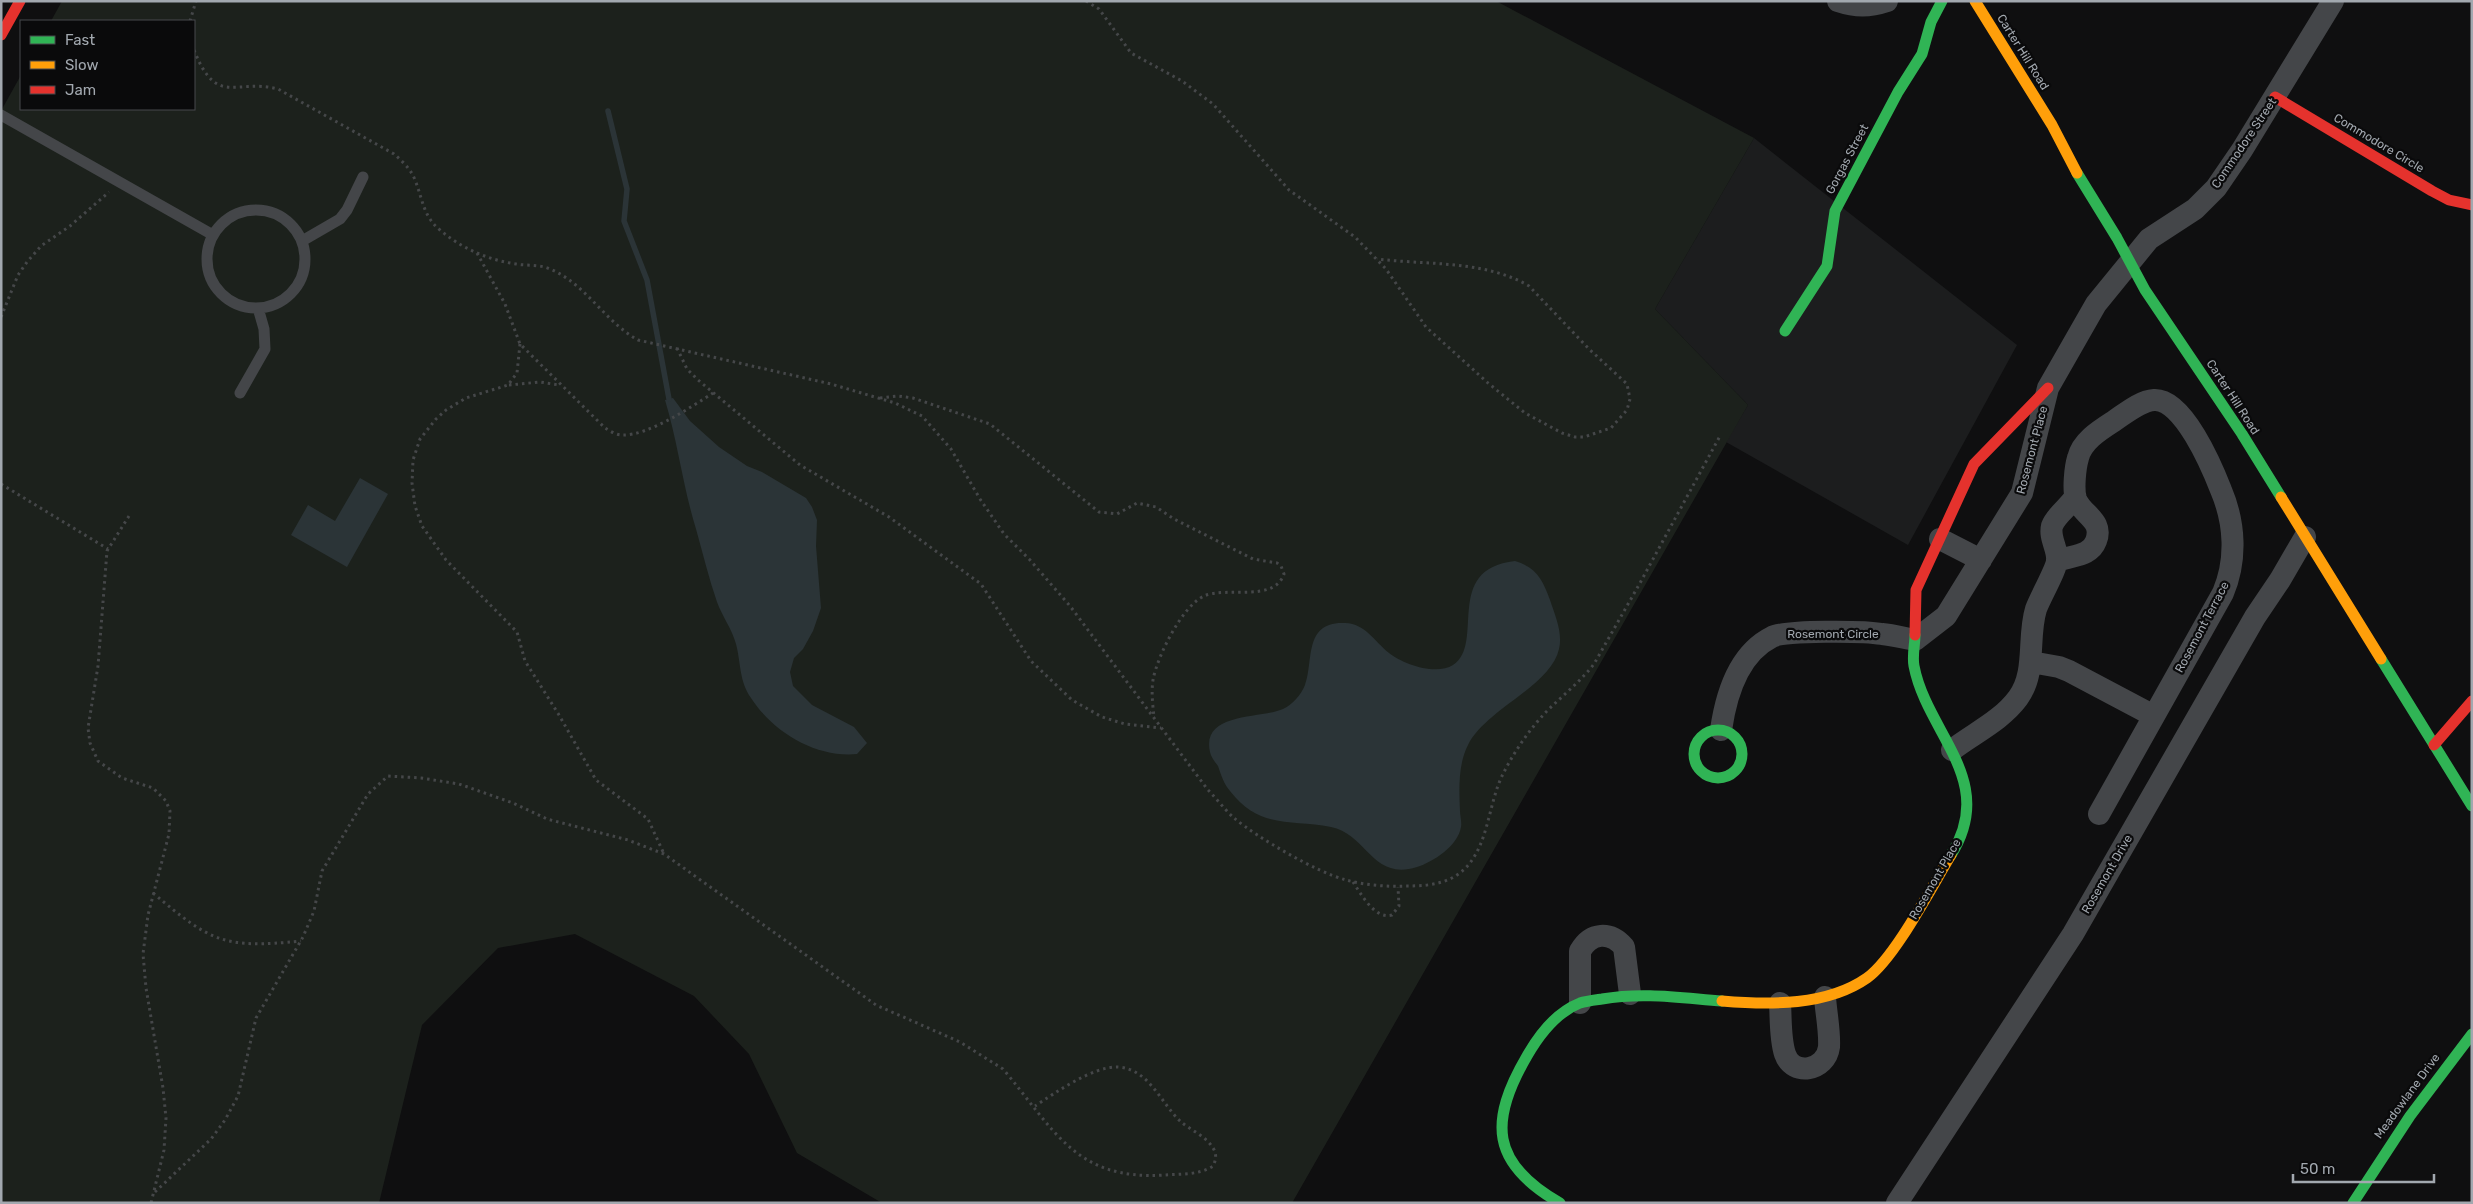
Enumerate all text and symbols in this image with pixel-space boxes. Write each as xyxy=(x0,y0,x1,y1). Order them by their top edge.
street label: Carter Hill Road xyxy=(1994,12,2052,92)
legend xyxy=(20,20,195,110)
text: Fast xyxy=(65,31,95,49)
text: Slow xyxy=(65,56,98,74)
text: Jam xyxy=(65,81,96,99)
street label: Commodore Street xyxy=(2209,95,2280,191)
street label: Commodore Circle xyxy=(2331,111,2427,176)
street label: Gorgas Street xyxy=(1823,121,1871,196)
street label: Carter Hill Road xyxy=(2204,357,2262,437)
street label: Rosemont Place xyxy=(2014,404,2051,496)
street label: Rosemont Terrace xyxy=(2172,579,2232,675)
street label: Rosemont Circle xyxy=(1787,627,1879,641)
street label: Rosemont Drive xyxy=(2079,832,2135,916)
street label: Rosemont Place xyxy=(1906,836,1964,922)
street label: Meadowlane Drive xyxy=(2371,1051,2443,1141)
scale bar xyxy=(2293,1152,2434,1184)
text: 50 m xyxy=(2300,1160,2335,1178)

